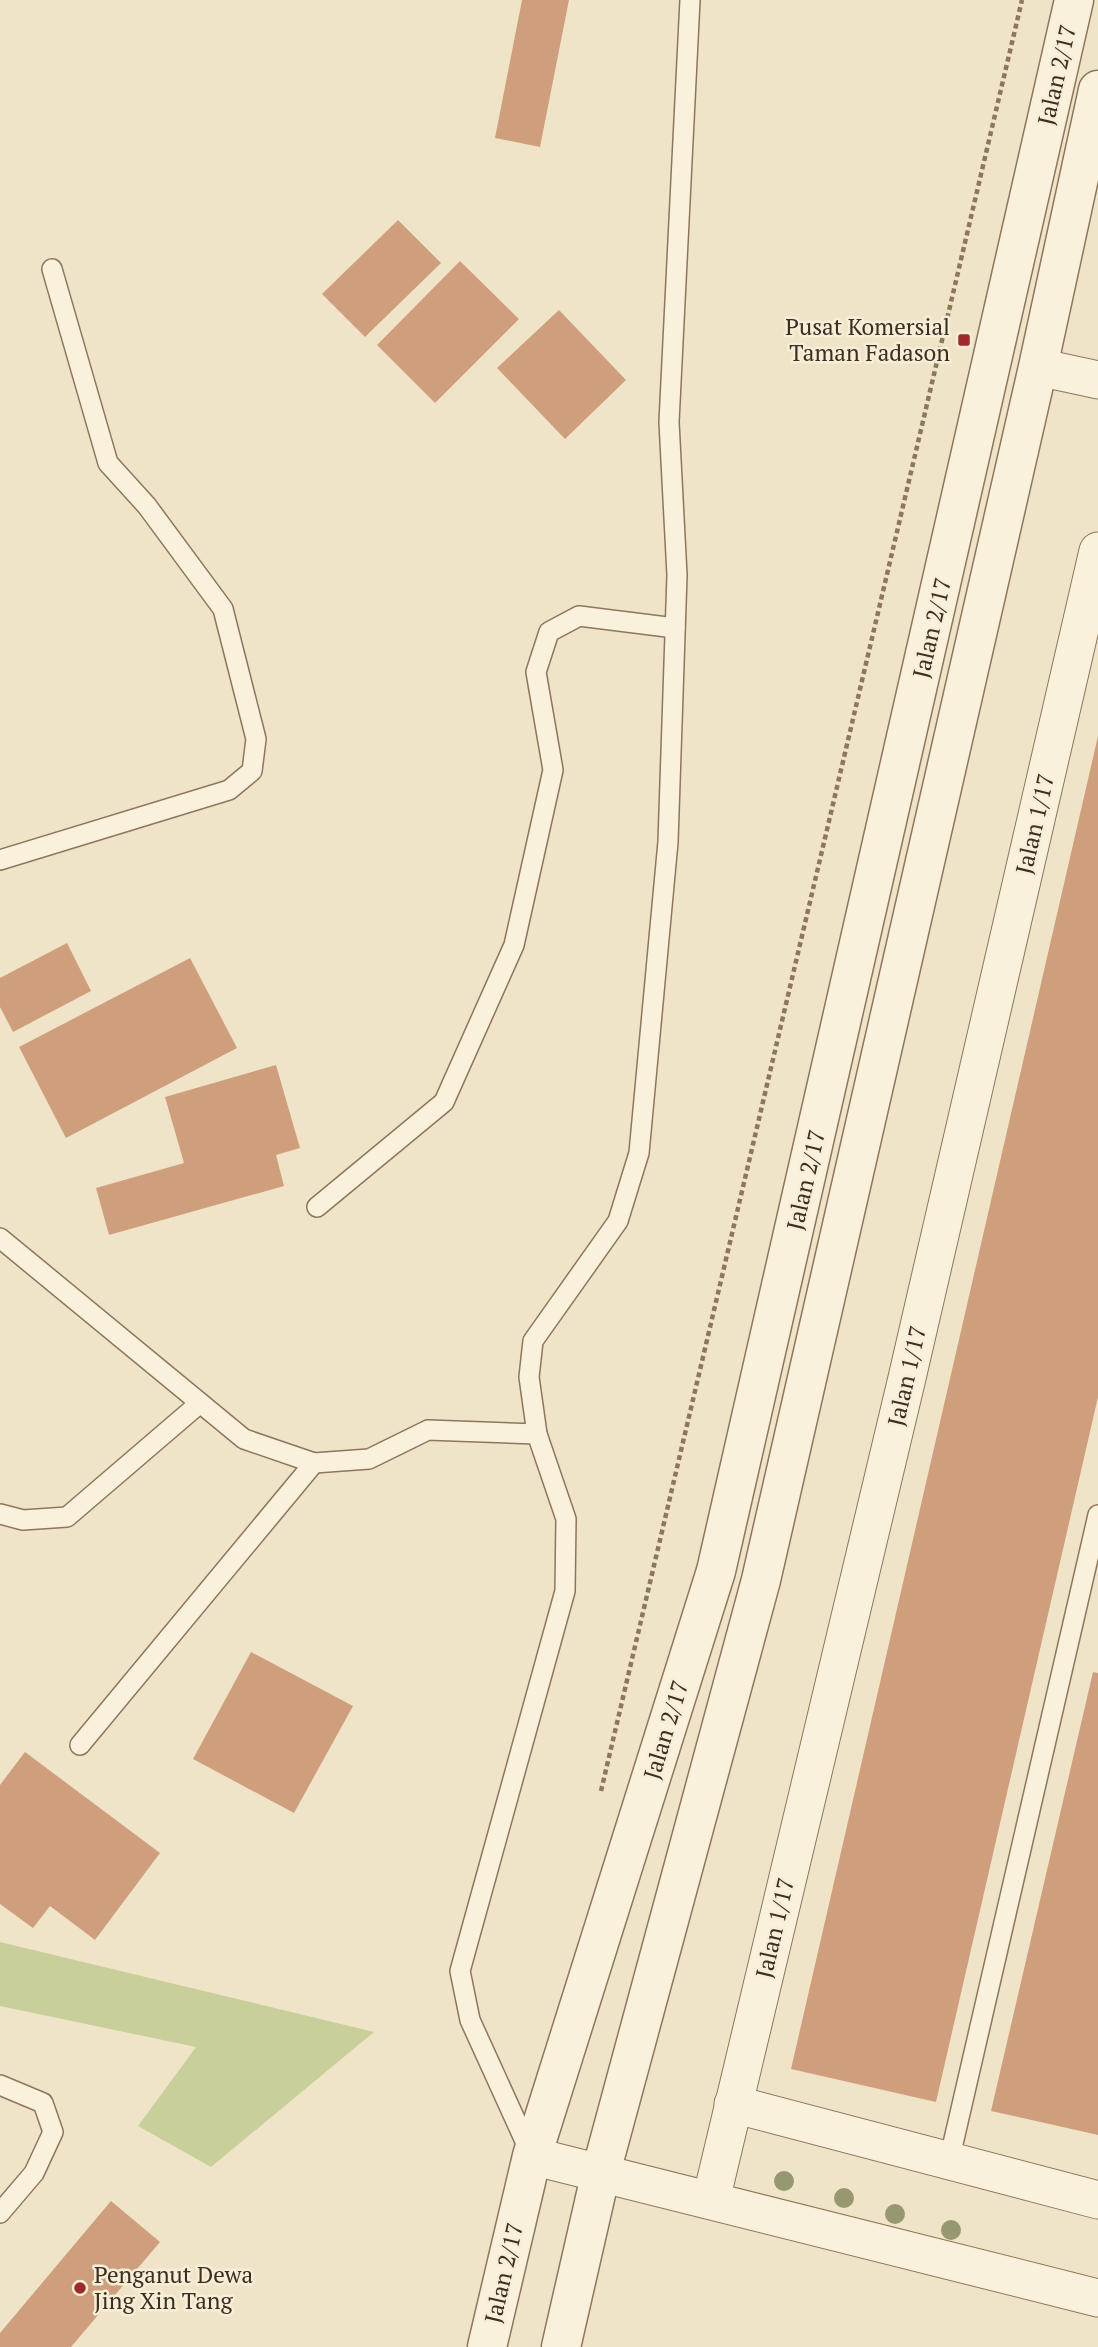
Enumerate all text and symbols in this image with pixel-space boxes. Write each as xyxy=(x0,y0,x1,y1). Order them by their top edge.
street label: Jalan 2/17 xyxy=(1030,22,1083,128)
place label: Pusat Komersial Taman Fadason xyxy=(785,311,950,368)
marker: Pusat Komersial Taman Fadason xyxy=(956,332,972,348)
street label: Jalan 2/17 xyxy=(905,575,958,681)
street label: Jalan 1/17 xyxy=(1008,771,1061,877)
street label: Jalan 2/17 xyxy=(779,1127,832,1233)
street label: Jalan 1/17 xyxy=(880,1323,933,1429)
street label: Jalan 2/17 xyxy=(636,1677,695,1783)
street label: Jalan 1/17 xyxy=(748,1875,801,1981)
street label: Jalan 2/17 xyxy=(477,2220,530,2326)
place label: Penganut Dewa Jing Xin Tang xyxy=(94,2259,254,2316)
marker: Penganut Dewa Jing Xin Tang xyxy=(72,2280,88,2296)

